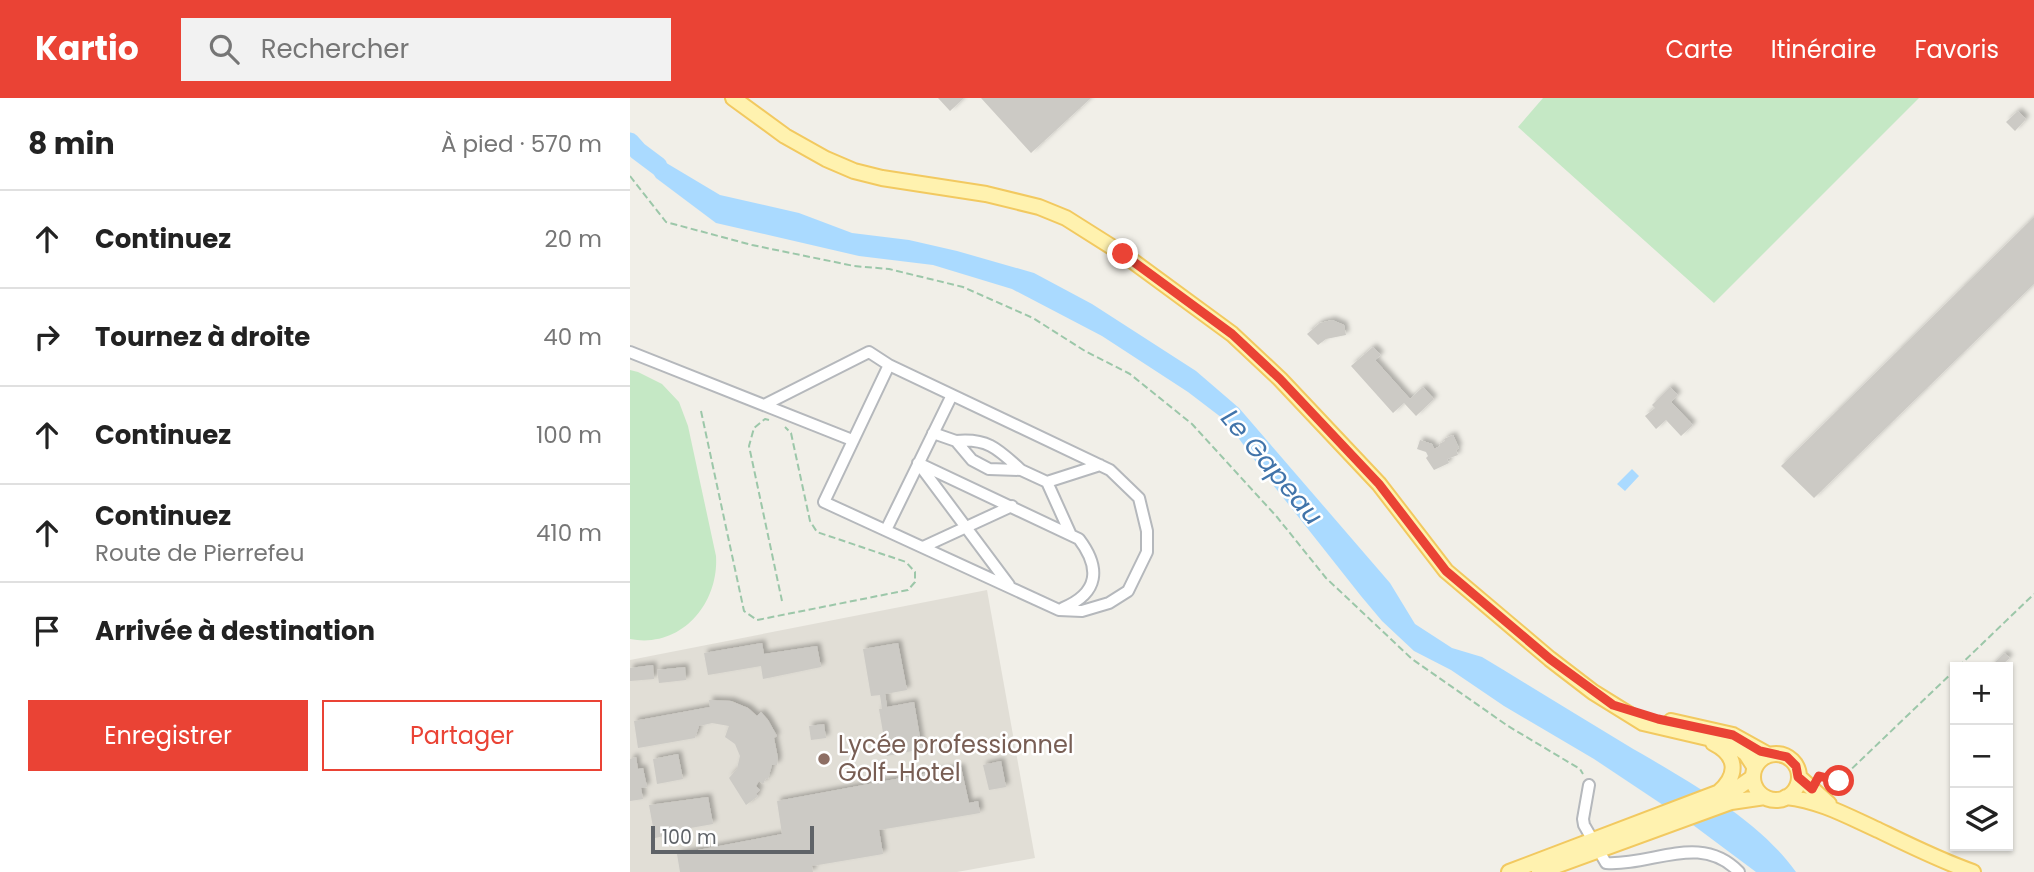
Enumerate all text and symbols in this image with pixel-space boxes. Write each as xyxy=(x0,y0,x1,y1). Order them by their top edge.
search box xyxy=(181,18,671,81)
text: Kartio xyxy=(35,25,139,72)
icon: search xyxy=(205,30,243,68)
text: Rechercher xyxy=(261,31,409,67)
text: Carte xyxy=(1665,33,1733,66)
text: Itinéraire xyxy=(1771,33,1876,66)
text: Favoris xyxy=(1914,33,1999,66)
text: 8 min xyxy=(28,122,115,165)
text: À pied · 570 m xyxy=(441,128,602,160)
icon: ahead xyxy=(28,220,66,258)
text: Continuez xyxy=(95,221,231,257)
text: 20 m xyxy=(544,223,602,255)
route end xyxy=(1107,238,1138,269)
icon: right xyxy=(28,318,66,356)
text: Tournez à droite xyxy=(95,319,310,355)
text: 40 m xyxy=(543,321,602,353)
water label: Le Gapeau xyxy=(1213,401,1331,533)
icon: ahead xyxy=(28,416,66,454)
text: Continuez xyxy=(95,417,231,453)
text: 100 m xyxy=(536,419,602,451)
text: Continuez xyxy=(95,498,231,534)
icon: ahead xyxy=(28,514,66,552)
text: 410 m xyxy=(536,517,602,549)
text: Route de Pierrefeu xyxy=(95,537,304,569)
icon: arrive xyxy=(28,612,66,650)
text: Arrivée à destination xyxy=(95,613,375,649)
map controls xyxy=(1950,662,2013,851)
button: + xyxy=(1950,662,2013,725)
button: Enregistrer xyxy=(28,700,308,771)
button: Partager xyxy=(322,700,602,771)
button: − xyxy=(1950,725,2013,788)
place label: Lycée professionnel Golf-Hotel xyxy=(838,728,1074,789)
marker: Lycée professionnel Golf-Hotel xyxy=(816,751,832,767)
route start xyxy=(1823,765,1854,796)
button: layers xyxy=(1950,788,2013,851)
scale bar xyxy=(651,823,814,855)
text: 100 m xyxy=(662,824,717,851)

